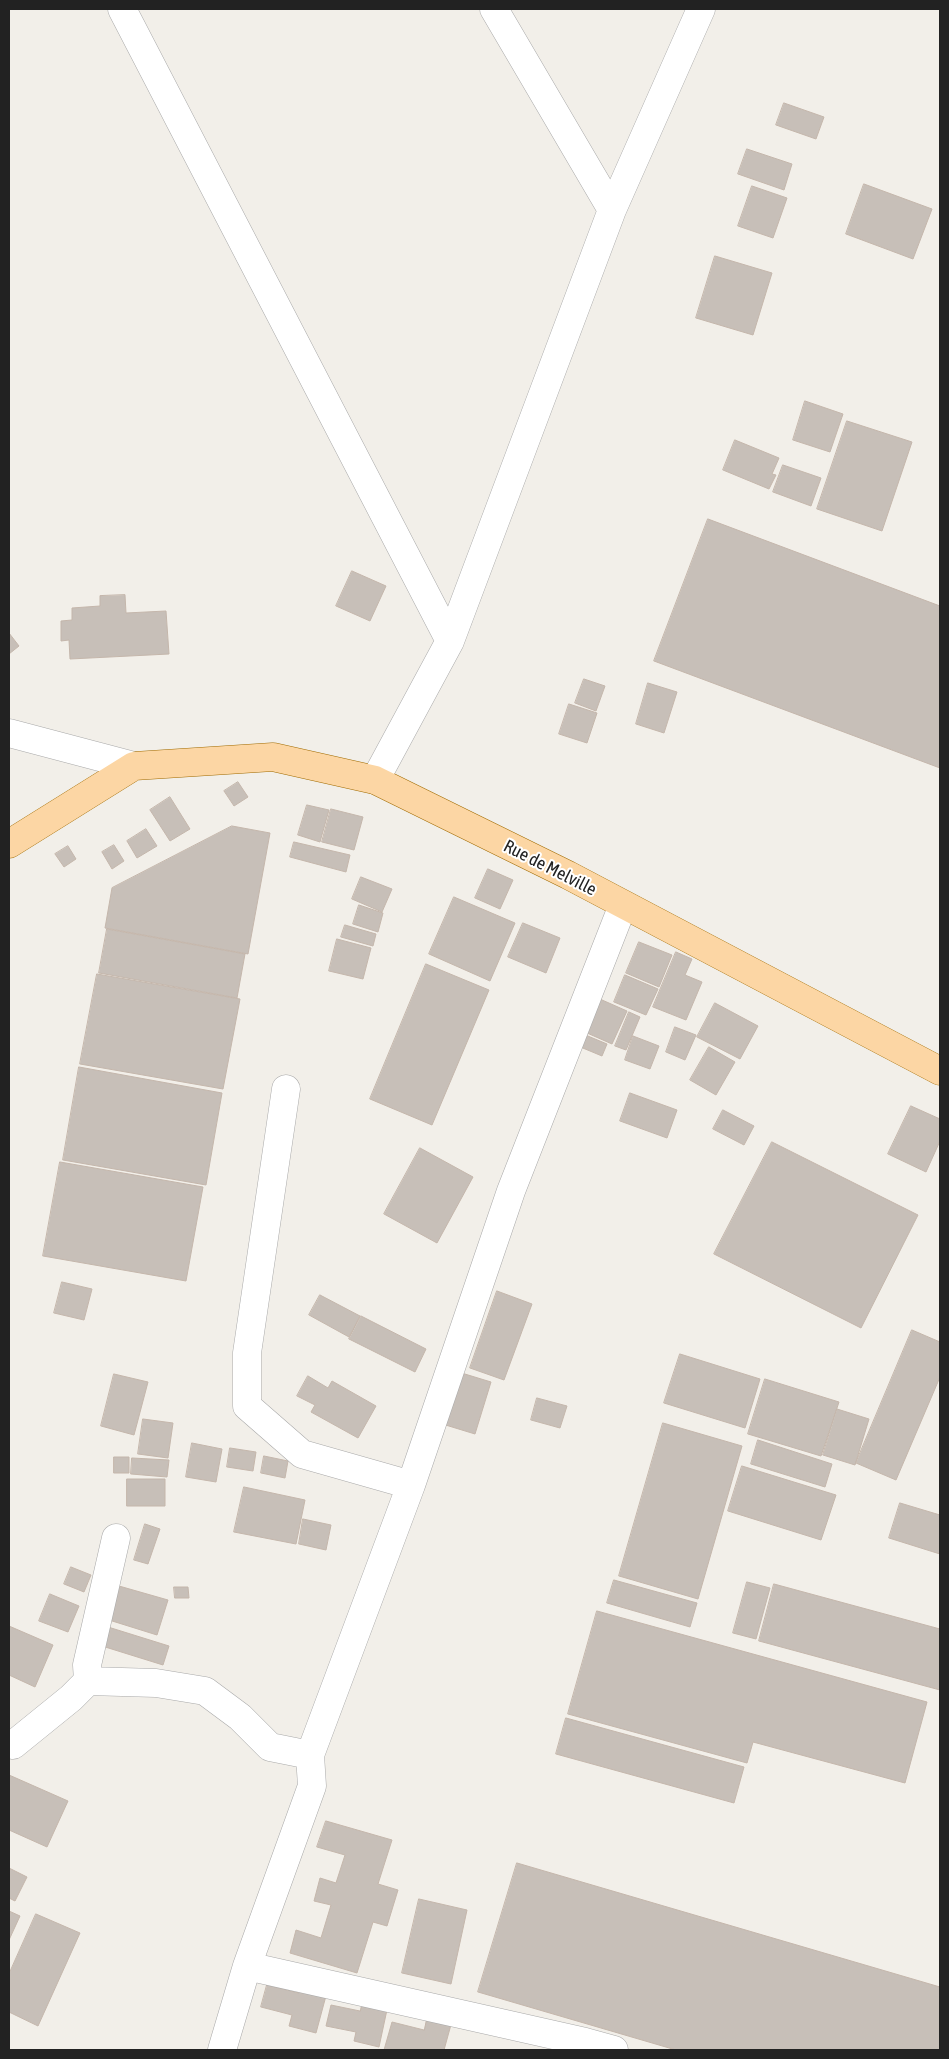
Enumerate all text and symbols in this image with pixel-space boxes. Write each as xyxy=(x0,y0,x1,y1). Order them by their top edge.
street label: Rue de Melville xyxy=(500,835,600,901)

